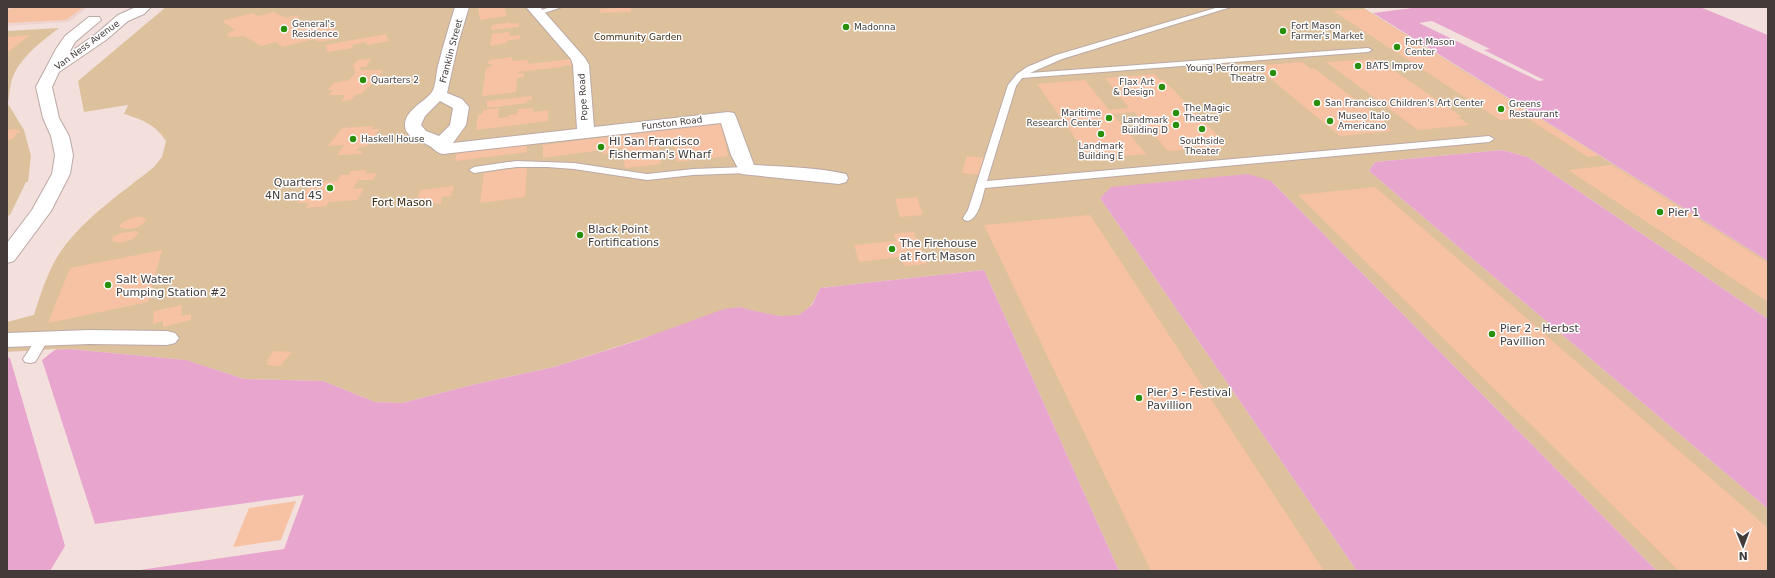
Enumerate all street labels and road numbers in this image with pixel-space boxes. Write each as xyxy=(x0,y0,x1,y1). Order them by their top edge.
street label: Van Ness Avenue xyxy=(53,18,122,72)
street label: Franklin Street xyxy=(438,18,464,84)
street label: Pope Road xyxy=(576,73,590,121)
street label: Funston Road xyxy=(641,114,703,132)

